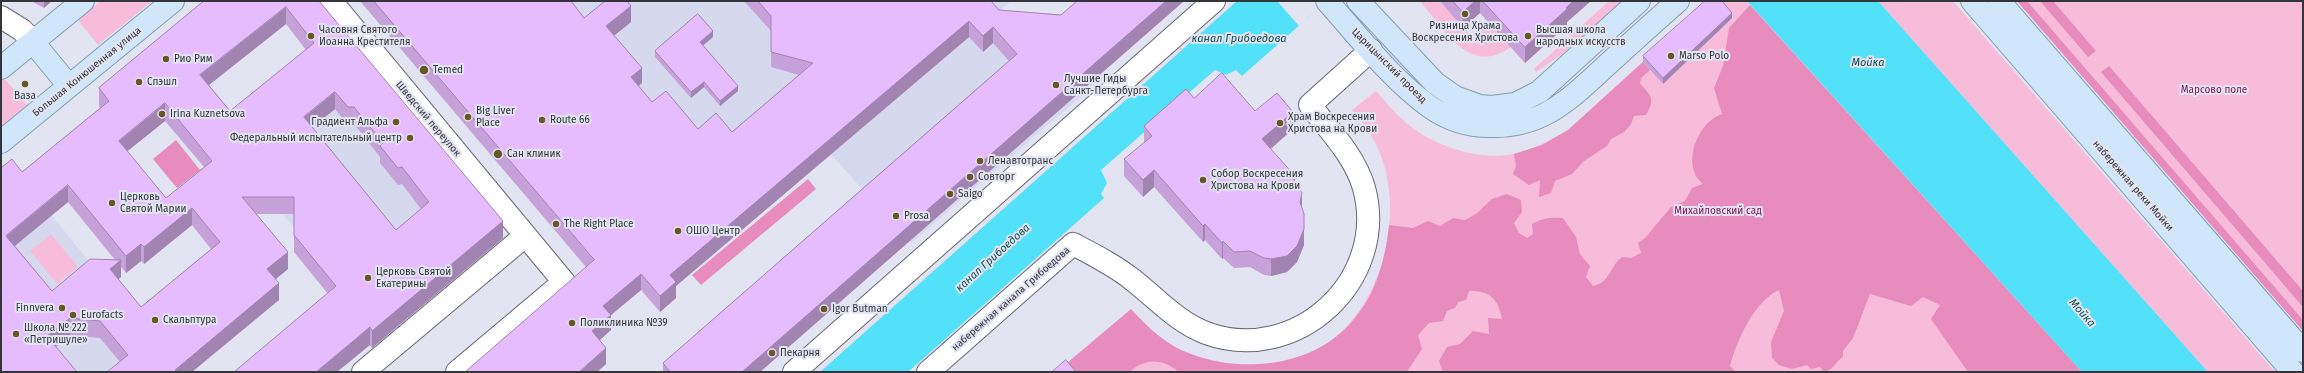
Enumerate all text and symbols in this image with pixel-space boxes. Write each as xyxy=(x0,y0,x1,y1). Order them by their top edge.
marker: Ризница Храма Воскресения Христова xyxy=(1460,9,1470,19)
place label: Ризница Храма Воскресения Христова xyxy=(1412,20,1518,44)
place label: Часовня Святого Иоанна Крестителя xyxy=(319,24,410,48)
place label: Высшая школа народных искусств xyxy=(1536,24,1626,48)
street label: Большая Конюшенная улица xyxy=(30,25,144,119)
street label: Царицынский проезд xyxy=(1349,26,1429,106)
marker: Часовня Святого Иоанна Крестителя xyxy=(306,31,316,41)
marker: Высшая школа народных искусств xyxy=(1523,31,1533,41)
water label: канал Грибоедова xyxy=(1191,32,1287,46)
place label: Marso Polo xyxy=(1679,50,1729,62)
marker: Marso Polo xyxy=(1666,51,1676,61)
place label: Рио Рим xyxy=(174,53,212,65)
marker: Рио Рим xyxy=(161,54,171,64)
water label: Мойка xyxy=(1851,56,1885,70)
marker: Temed xyxy=(418,64,430,76)
place label: Temed xyxy=(433,64,463,76)
place label: Лучшие Гиды Санкт-Петербурга xyxy=(1064,73,1148,96)
place label: Спэшл xyxy=(147,76,177,88)
marker: Спэшл xyxy=(134,77,144,87)
marker: Ваза xyxy=(20,79,30,89)
street label: Шведский переулок xyxy=(393,79,463,159)
marker: Лучшие Гиды Санкт-Петербурга xyxy=(1051,80,1061,90)
park label: Марсово поле xyxy=(2181,84,2247,96)
place label: Ваза xyxy=(14,90,36,102)
place label: Big Liver Place xyxy=(476,105,515,128)
place label: Irina Kuznetsova xyxy=(170,108,245,120)
marker: Irina Kuznetsova xyxy=(157,109,167,119)
place label: Храм Воскресения Христова на Крови xyxy=(1288,111,1377,134)
marker: Big Liver Place xyxy=(463,112,473,122)
place label: Route 66 xyxy=(550,114,590,126)
marker: Route 66 xyxy=(537,115,547,125)
place label: Градиент Альфа xyxy=(311,116,388,128)
marker: Градиент Альфа xyxy=(391,117,401,127)
marker: Храм Воскресения Христова на Крови xyxy=(1275,118,1285,128)
place label: Федеральный испытательный центр xyxy=(230,132,402,144)
marker: Федеральный испытательный центр xyxy=(405,133,415,143)
street label: набережная реки Мойки xyxy=(2090,138,2176,234)
marker: Сан клиник xyxy=(492,148,504,160)
place label: Сан клиник xyxy=(507,148,561,160)
place label: Ленавтотранс xyxy=(988,155,1053,167)
marker: Ленавтотранс xyxy=(975,156,985,166)
place label: Собор Воскресения Христова на Крови xyxy=(1211,168,1303,192)
place label: Совторг xyxy=(978,171,1015,183)
marker: Совторг xyxy=(965,172,975,182)
marker: Собор Воскресения Христова на Крови xyxy=(1198,175,1208,185)
place label: Saigo xyxy=(958,188,983,200)
marker: Saigo xyxy=(945,189,955,199)
place label: Церковь Святой Марии xyxy=(120,191,186,214)
marker: Церковь Святой Марии xyxy=(107,198,117,208)
park label: Михайловский сад xyxy=(1674,205,1762,217)
place label: Prosa xyxy=(904,210,929,222)
marker: Prosa xyxy=(891,211,901,221)
place label: The Right Place xyxy=(564,218,633,230)
marker: The Right Place xyxy=(551,219,561,229)
water label: канал Грибоедова xyxy=(953,221,1033,295)
place label: ОШО Центр xyxy=(686,225,740,237)
marker: ОШО Центр xyxy=(673,226,683,236)
street label: набережная канала Грибоедова xyxy=(949,244,1073,354)
place label: Церковь Cвятой Екатерины xyxy=(376,266,451,290)
marker: Церковь Cвятой Екатерины xyxy=(363,273,373,283)
water label: Мойка xyxy=(2066,296,2098,330)
place label: Finnvera xyxy=(16,302,54,314)
marker: Finnvera xyxy=(57,303,67,313)
place label: Igor Butman xyxy=(832,303,888,315)
marker: Igor Butman xyxy=(819,304,829,314)
place label: Eurofacts xyxy=(81,309,123,321)
marker: Eurofacts xyxy=(68,310,78,320)
place label: Скальптура xyxy=(163,314,216,326)
marker: Скальптура xyxy=(150,315,160,325)
place label: Поликлиника №39 xyxy=(580,317,668,329)
marker: Поликлиника №39 xyxy=(567,318,577,328)
place label: Школа № 222 «Петришуле» xyxy=(24,322,88,346)
marker: Школа № 222 «Петришуле» xyxy=(11,329,21,339)
place label: Пекарня xyxy=(780,347,820,359)
marker: Пекарня xyxy=(767,348,777,358)

